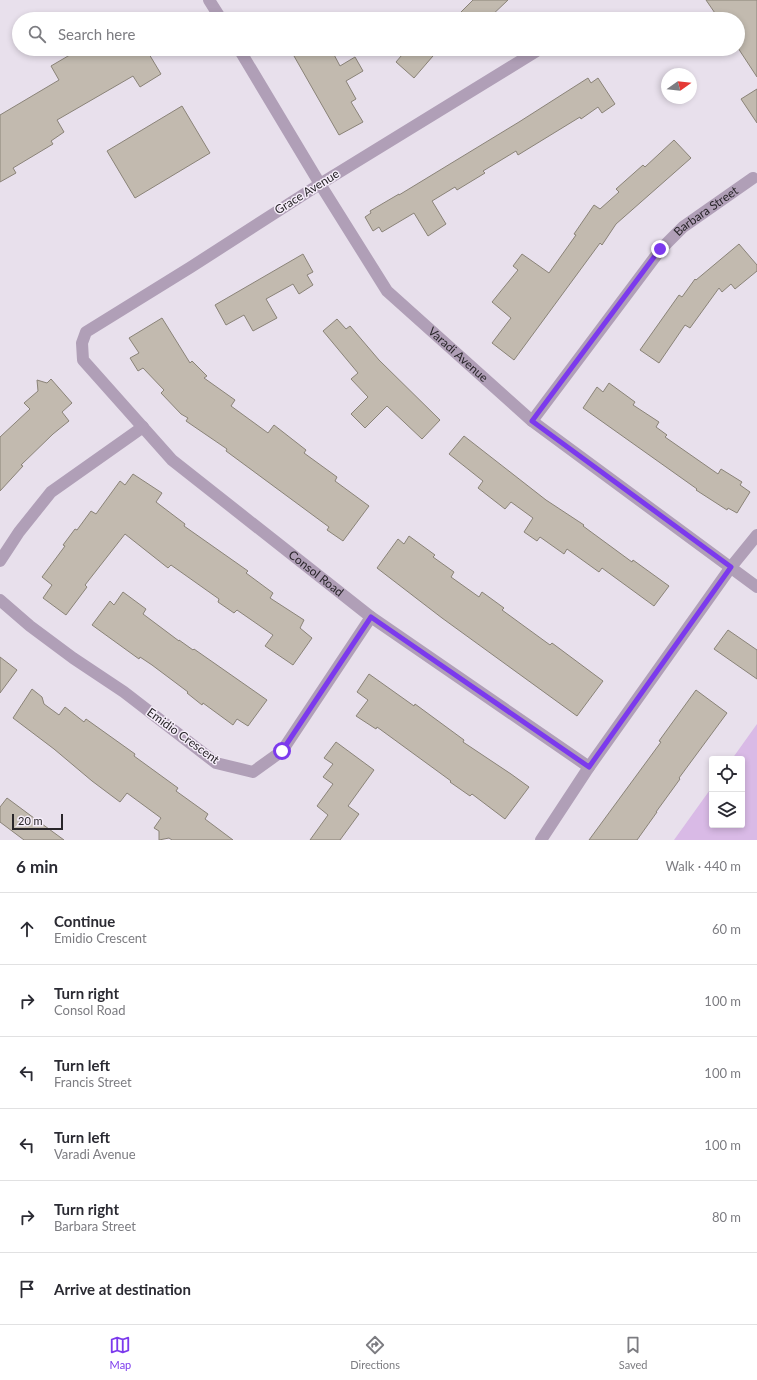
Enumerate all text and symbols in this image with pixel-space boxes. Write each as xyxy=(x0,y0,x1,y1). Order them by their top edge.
search box xyxy=(12,12,745,56)
icon: search xyxy=(26,23,48,45)
text: Search here xyxy=(58,25,135,43)
north arrow xyxy=(661,68,697,104)
street label: Grace Avenue xyxy=(272,166,342,217)
street label: Barbara Street xyxy=(670,182,741,239)
route end xyxy=(651,240,669,258)
street label: Varadi Avenue xyxy=(425,323,491,385)
street label: Consol Road xyxy=(286,547,347,600)
street label: Emidio Crescent xyxy=(144,704,223,767)
route start xyxy=(273,742,291,760)
map controls xyxy=(709,756,745,828)
button: locate xyxy=(709,756,745,792)
button: layers xyxy=(709,792,745,828)
scale bar xyxy=(12,812,63,831)
text: 20 m xyxy=(18,814,43,827)
text: 6 min xyxy=(16,856,58,877)
text: Walk · 440 m xyxy=(665,858,741,874)
text: Continue xyxy=(54,912,115,930)
icon: ahead xyxy=(16,918,38,940)
text: 60 m xyxy=(712,921,741,937)
text: Emidio Crescent xyxy=(54,930,147,946)
text: Turn right xyxy=(54,984,119,1002)
icon: right xyxy=(16,990,38,1012)
text: 100 m xyxy=(704,993,741,1009)
text: Consol Road xyxy=(54,1002,125,1018)
text: Turn left xyxy=(54,1056,110,1074)
icon: left xyxy=(16,1062,38,1084)
text: 100 m xyxy=(704,1065,741,1081)
text: Francis Street xyxy=(54,1074,132,1090)
text: Turn left xyxy=(54,1128,110,1146)
icon: left xyxy=(16,1134,38,1156)
text: 100 m xyxy=(704,1137,741,1153)
text: Varadi Avenue xyxy=(54,1146,136,1162)
text: Turn right xyxy=(54,1200,119,1218)
icon: right xyxy=(16,1206,38,1228)
text: 80 m xyxy=(712,1209,741,1225)
text: Barbara Street xyxy=(54,1218,136,1234)
icon: arrive xyxy=(16,1278,38,1300)
text: Arrive at destination xyxy=(54,1280,191,1298)
tab: Map xyxy=(109,1334,131,1371)
tab: Directions xyxy=(350,1334,400,1371)
tab: Saved xyxy=(619,1334,648,1371)

